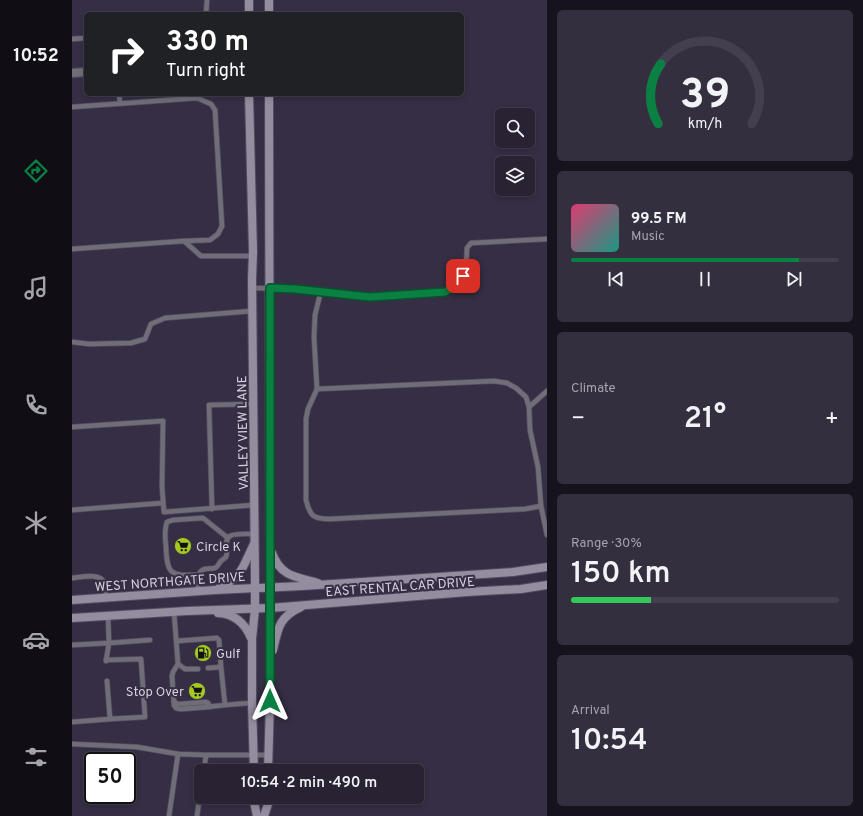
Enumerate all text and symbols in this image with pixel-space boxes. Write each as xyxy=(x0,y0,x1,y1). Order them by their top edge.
text: 330 m xyxy=(166,25,249,61)
icon: right xyxy=(100,28,152,80)
text: 10:52 xyxy=(13,45,59,68)
text: Turn right xyxy=(166,60,246,83)
text: 39 xyxy=(680,69,730,122)
map controls xyxy=(495,108,535,196)
button: search xyxy=(495,108,535,148)
text: km/h xyxy=(688,114,722,132)
button: layers xyxy=(495,156,535,196)
icon: directions xyxy=(22,157,50,185)
text: 99.5 FM xyxy=(631,210,687,229)
text: Music xyxy=(631,229,665,245)
pin xyxy=(446,259,480,293)
icon: arrive xyxy=(452,265,474,287)
icon: previous xyxy=(605,268,627,290)
icon: pause xyxy=(694,268,716,290)
icon: next xyxy=(783,268,805,290)
icon: music xyxy=(22,274,50,302)
street label: VALLEY VIEW LANE xyxy=(235,375,253,491)
text: Climate xyxy=(571,381,616,397)
icon: phone xyxy=(22,391,50,419)
text: 21° xyxy=(684,401,726,438)
text: − xyxy=(571,406,585,433)
text: + xyxy=(825,406,839,433)
icon: climate xyxy=(22,509,50,537)
supermarket icon: Circle K xyxy=(173,536,193,556)
text: Range · 30% xyxy=(571,536,642,552)
place label: Circle K xyxy=(196,540,241,556)
text: 150 km xyxy=(571,556,671,593)
street label: WEST NORTHGATE DRIVE xyxy=(94,570,246,596)
street label: EAST RENTAL CAR DRIVE xyxy=(325,575,475,601)
icon: car xyxy=(22,626,50,654)
fuel station icon: Gulf xyxy=(193,643,213,663)
place label: Gulf xyxy=(216,647,241,663)
position arrow xyxy=(249,680,291,722)
supermarket icon: Stop Over xyxy=(187,681,207,701)
place label: Stop Over xyxy=(126,685,184,701)
text: Arrival xyxy=(571,703,610,719)
text: 10:54 xyxy=(571,723,648,760)
icon: filters xyxy=(22,743,50,771)
speed limit sign: 50 xyxy=(84,752,136,804)
text: 10:54 · 2 min · 490 m xyxy=(241,774,377,793)

